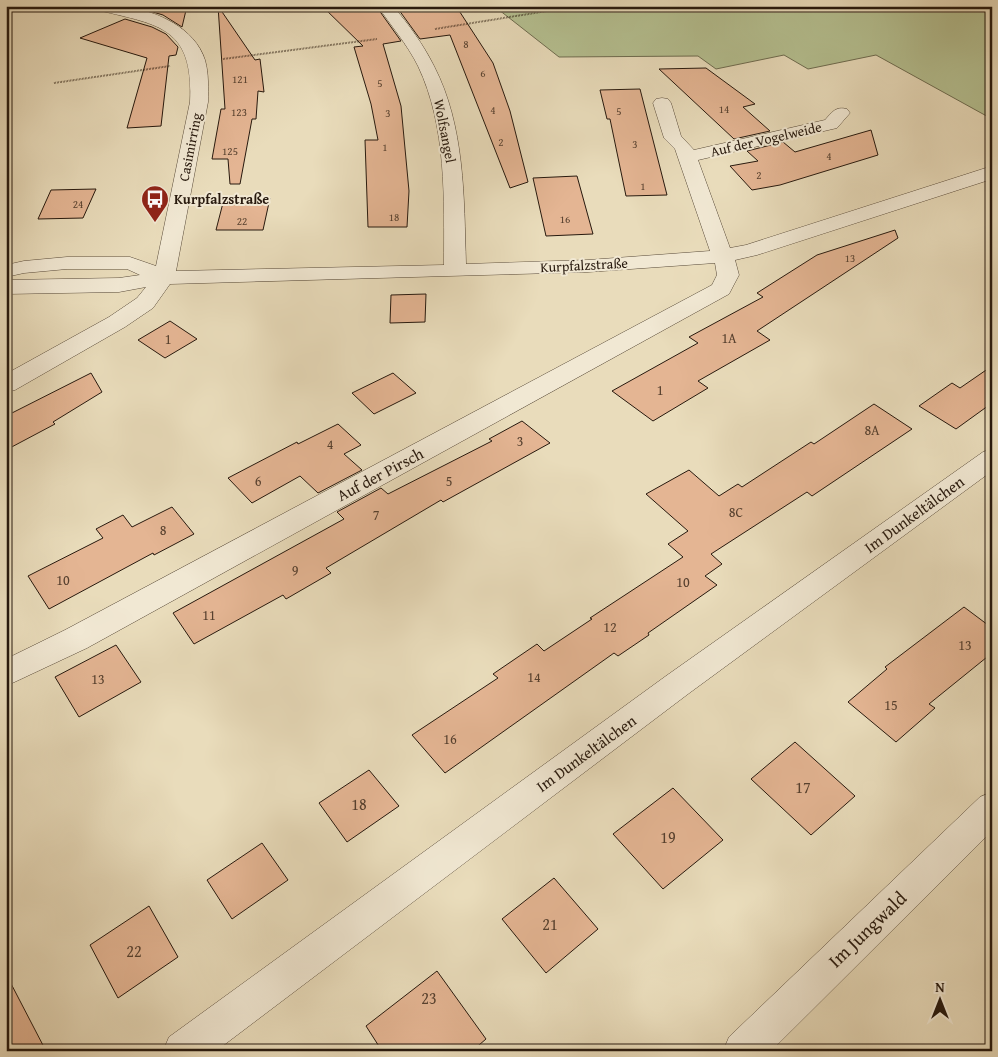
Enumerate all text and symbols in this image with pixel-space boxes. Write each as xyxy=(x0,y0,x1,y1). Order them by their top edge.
house number: 8 xyxy=(463,36,469,52)
house number: 6 xyxy=(480,65,486,81)
house number: 121 xyxy=(232,71,248,87)
house number: 5 xyxy=(377,75,383,91)
street label: Wolfsangel xyxy=(429,97,461,165)
house number: 14 xyxy=(719,101,729,117)
house number: 4 xyxy=(490,102,496,118)
house number: 5 xyxy=(616,103,622,119)
house number: 123 xyxy=(231,104,247,120)
house number: 3 xyxy=(385,105,391,121)
street label: Casimirring xyxy=(174,111,206,183)
street label: Auf der Vogelweide xyxy=(708,116,824,162)
house number: 2 xyxy=(498,134,504,150)
house number: 3 xyxy=(632,136,638,152)
house number: 1 xyxy=(382,139,388,155)
house number: 125 xyxy=(222,143,238,159)
house number: 4 xyxy=(826,148,832,164)
house number: 2 xyxy=(756,167,762,183)
house number: 1 xyxy=(640,178,646,194)
bus stop icon: Kurpfalzstraße xyxy=(140,184,170,223)
place label: Kurpfalzstraße xyxy=(174,189,269,209)
house number: 24 xyxy=(73,196,83,212)
house number: 18 xyxy=(389,209,399,225)
house number: 16 xyxy=(560,211,570,227)
house number: 22 xyxy=(237,213,247,229)
house number: 13 xyxy=(845,250,855,266)
street label: Kurpfalzstraße xyxy=(540,253,629,277)
house number: 1A xyxy=(721,328,737,348)
house number: 1 xyxy=(165,329,171,349)
house number: 1 xyxy=(657,380,663,400)
house number: 8A xyxy=(864,420,880,440)
house number: 3 xyxy=(517,431,523,451)
house number: 4 xyxy=(327,434,334,454)
street label: Auf der Pirsch xyxy=(332,441,428,507)
street label: Im Dunkeltälchen xyxy=(859,469,969,559)
house number: 6 xyxy=(255,471,262,491)
house number: 5 xyxy=(446,471,452,491)
house number: 8C xyxy=(729,502,744,522)
house number: 7 xyxy=(373,505,380,525)
house number: 8 xyxy=(160,520,167,540)
house number: 9 xyxy=(292,560,299,580)
house number: 10 xyxy=(56,570,70,590)
house number: 10 xyxy=(676,572,690,592)
house number: 11 xyxy=(202,605,216,625)
house number: 12 xyxy=(603,617,617,637)
house number: 13 xyxy=(958,635,972,655)
house number: 14 xyxy=(527,667,541,687)
house number: 13 xyxy=(91,669,105,689)
house number: 15 xyxy=(884,695,898,715)
street label: Im Dunkeltälchen xyxy=(531,708,641,798)
house number: 16 xyxy=(443,729,457,749)
house number: 17 xyxy=(795,775,811,799)
house number: 18 xyxy=(351,792,367,816)
house number: 19 xyxy=(660,825,676,849)
street label: Im Jungwald xyxy=(821,884,913,974)
house number: 21 xyxy=(542,912,558,936)
house number: 22 xyxy=(126,939,142,963)
north arrow xyxy=(916,974,966,1024)
text: N xyxy=(935,977,945,997)
house number: 23 xyxy=(421,986,437,1010)

